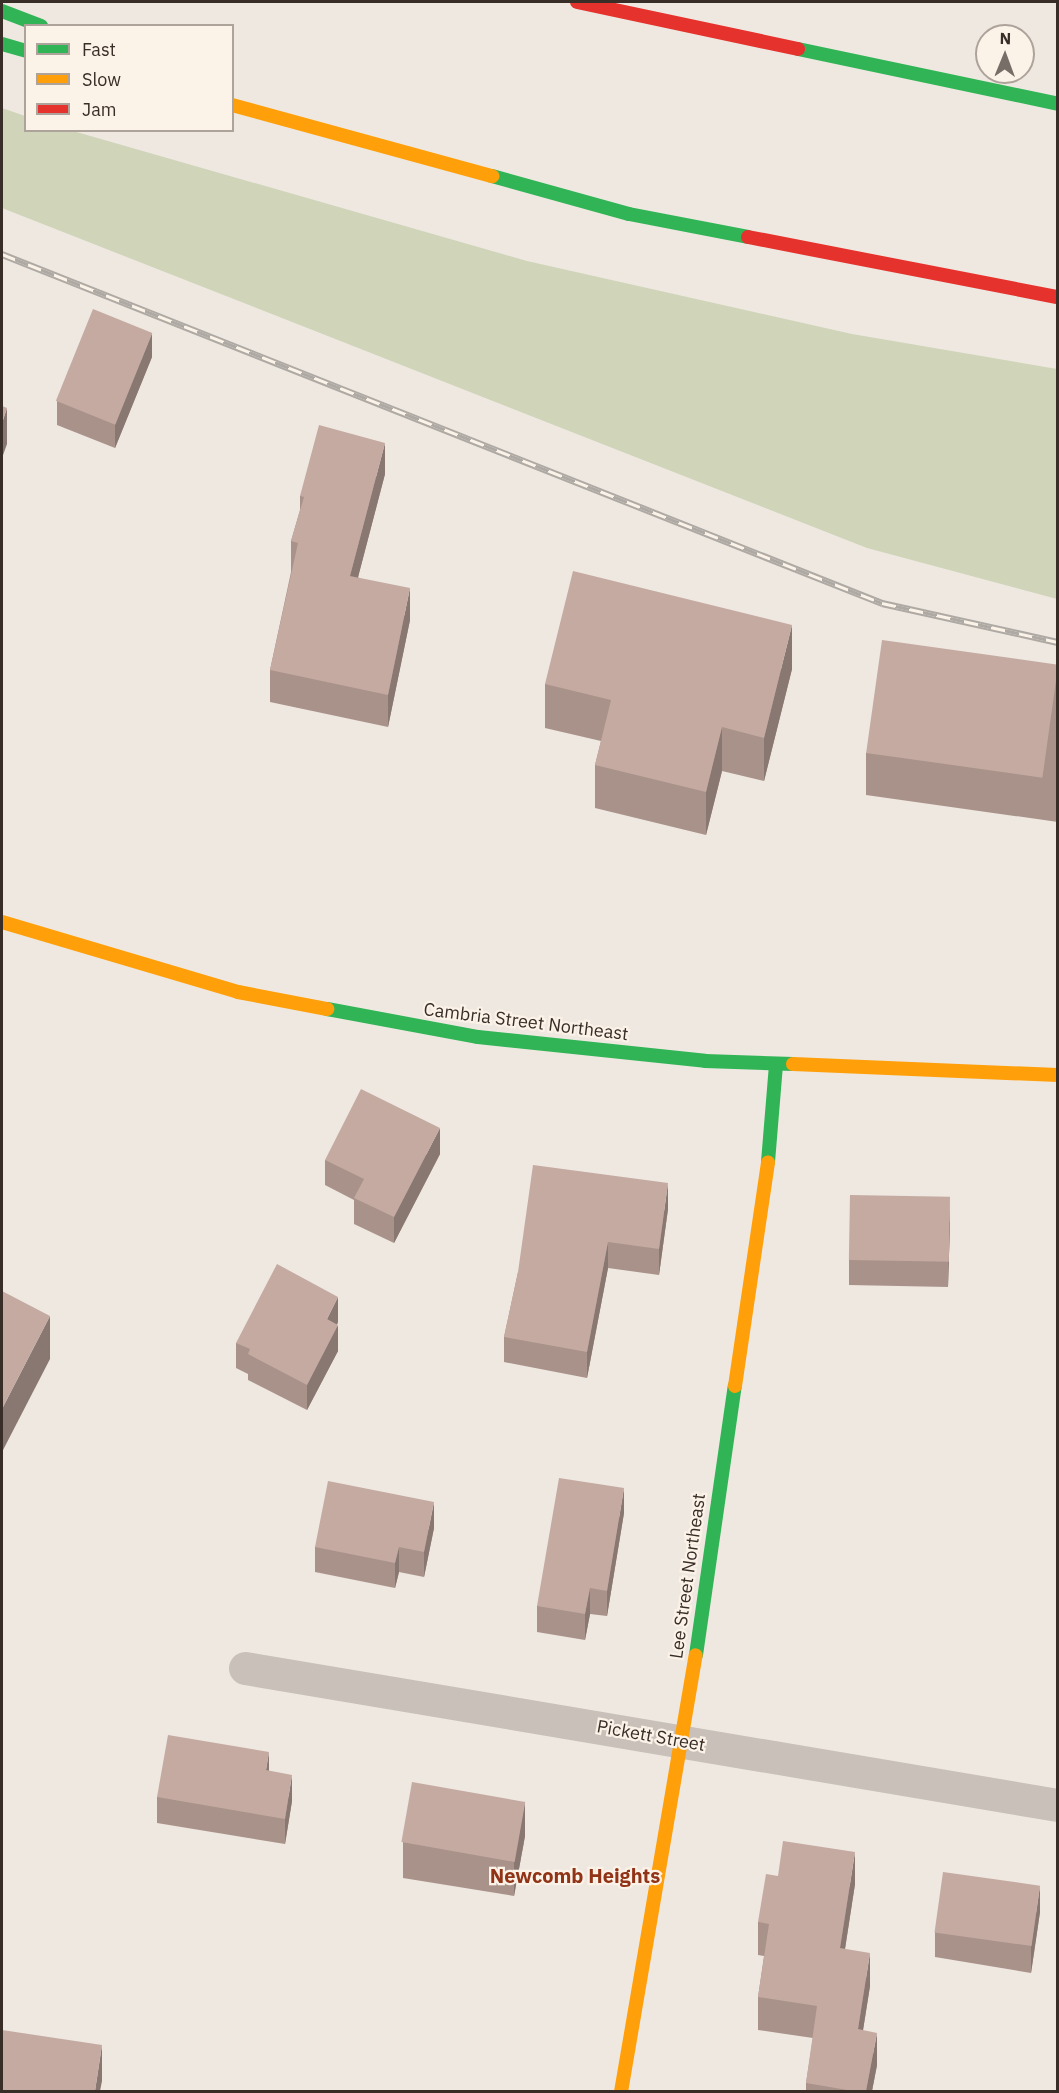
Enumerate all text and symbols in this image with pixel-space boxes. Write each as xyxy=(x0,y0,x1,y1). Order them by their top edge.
legend xyxy=(24,24,234,132)
north arrow xyxy=(975,24,1035,84)
text: N xyxy=(999,28,1011,48)
text: Fast xyxy=(82,38,116,61)
text: Slow xyxy=(82,68,121,91)
text: Jam xyxy=(82,98,117,121)
street label: Cambria Street Northeast xyxy=(422,999,630,1045)
street label: Lee Street Northeast xyxy=(666,1492,710,1660)
street label: Pickett Street xyxy=(595,1716,707,1756)
district label: Newcomb Heights xyxy=(490,1863,660,1887)

